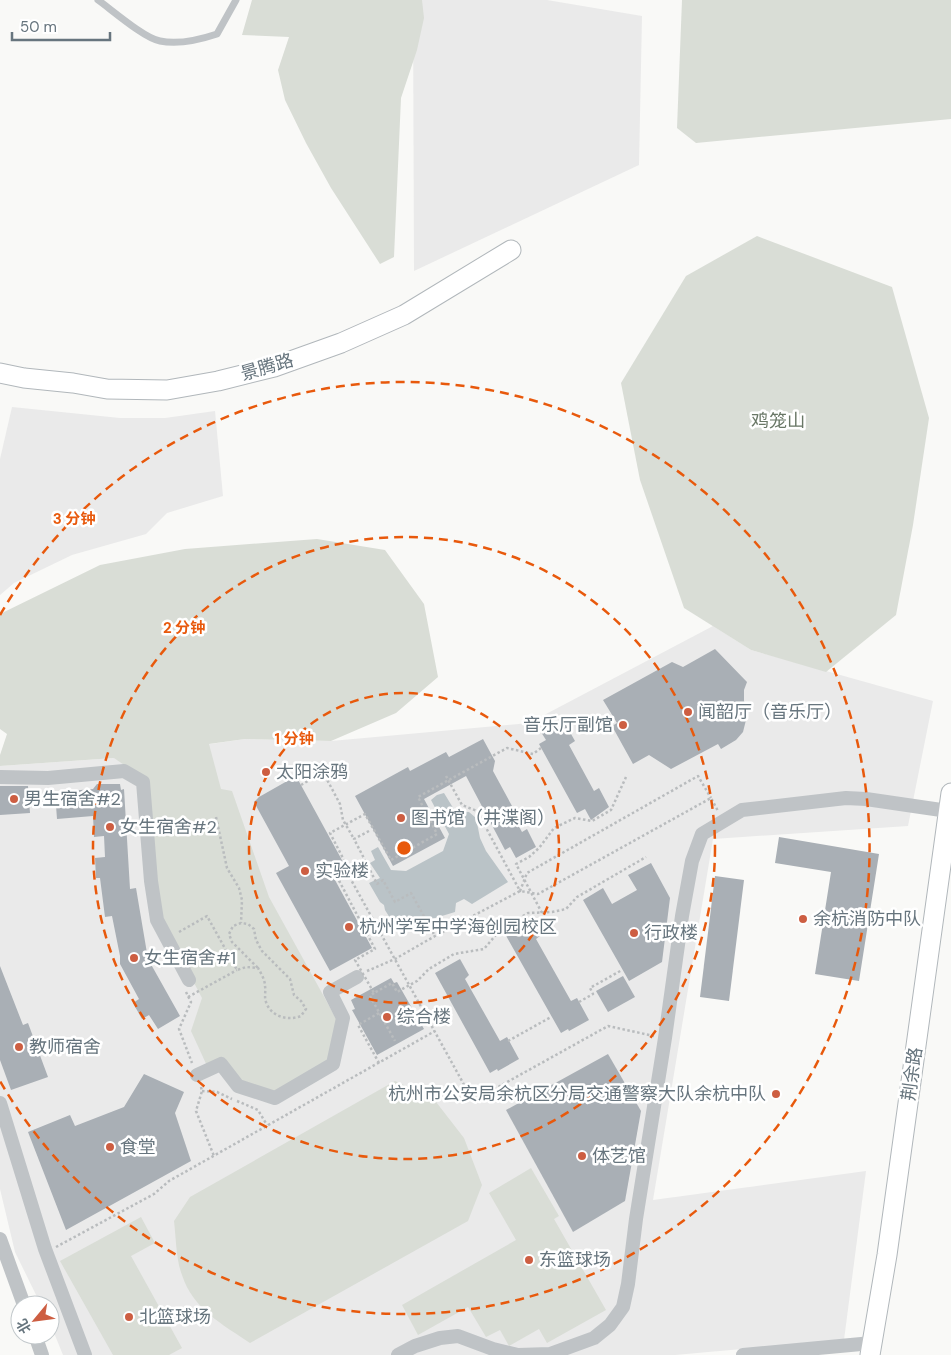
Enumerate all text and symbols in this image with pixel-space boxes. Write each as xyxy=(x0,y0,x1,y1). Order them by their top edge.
scale bar xyxy=(12,10,110,42)
text: 50 m xyxy=(20,17,57,37)
street label: 景腾路 xyxy=(238,348,296,386)
park label: 鸡笼山 xyxy=(751,409,805,433)
text: 3 分钟 xyxy=(53,509,95,529)
text: 2 分钟 xyxy=(163,618,205,638)
place label: 闻韶厅（音乐厅） xyxy=(698,700,842,724)
marker: 闻韶厅（音乐厅） xyxy=(682,706,694,718)
place label: 音乐厅副馆 xyxy=(523,713,613,737)
marker: 音乐厅副馆 xyxy=(617,719,629,731)
text: 1 分钟 xyxy=(275,729,314,749)
place label: 太阳涂鸦 xyxy=(276,760,348,784)
marker: 太阳涂鸦 xyxy=(260,766,272,778)
place label: 男生宿舍#2 xyxy=(24,787,121,811)
marker: 男生宿舍#2 xyxy=(8,793,20,805)
place label: 图书馆（井渫阁） xyxy=(411,806,555,830)
marker: 图书馆（井渫阁） xyxy=(395,812,407,824)
place label: 女生宿舍#2 xyxy=(120,815,217,839)
marker: 女生宿舍#2 xyxy=(104,821,116,833)
centre of rings xyxy=(395,839,413,857)
place label: 实验楼 xyxy=(315,859,369,883)
marker: 实验楼 xyxy=(299,865,311,877)
place label: 余杭消防中队 xyxy=(813,907,921,931)
marker: 余杭消防中队 xyxy=(797,913,809,925)
place label: 杭州学军中学海创园校区 xyxy=(359,915,557,939)
marker: 杭州学军中学海创园校区 xyxy=(343,921,355,933)
place label: 行政楼 xyxy=(644,921,698,945)
marker: 行政楼 xyxy=(628,927,640,939)
place label: 女生宿舍#1 xyxy=(144,946,236,970)
marker: 女生宿舍#1 xyxy=(128,952,140,964)
place label: 综合楼 xyxy=(397,1005,451,1029)
marker: 综合楼 xyxy=(381,1011,393,1023)
place label: 教师宿舍 xyxy=(29,1035,101,1059)
marker: 教师宿舍 xyxy=(13,1041,25,1053)
street label: 荆余路 xyxy=(896,1046,928,1102)
place label: 杭州市公安局余杭区分局交通警察大队余杭中队 xyxy=(388,1082,766,1106)
marker: 杭州市公安局余杭区分局交通警察大队余杭中队 xyxy=(770,1088,782,1100)
place label: 食堂 xyxy=(120,1135,156,1159)
marker: 食堂 xyxy=(104,1141,116,1153)
place label: 体艺馆 xyxy=(592,1144,646,1168)
marker: 体艺馆 xyxy=(576,1150,588,1162)
place label: 东篮球场 xyxy=(539,1248,611,1272)
marker: 东篮球场 xyxy=(523,1254,535,1266)
north arrow xyxy=(10,1295,60,1345)
place label: 北篮球场 xyxy=(139,1305,211,1329)
marker: 北篮球场 xyxy=(123,1311,135,1323)
text: 北 xyxy=(12,1316,35,1337)

